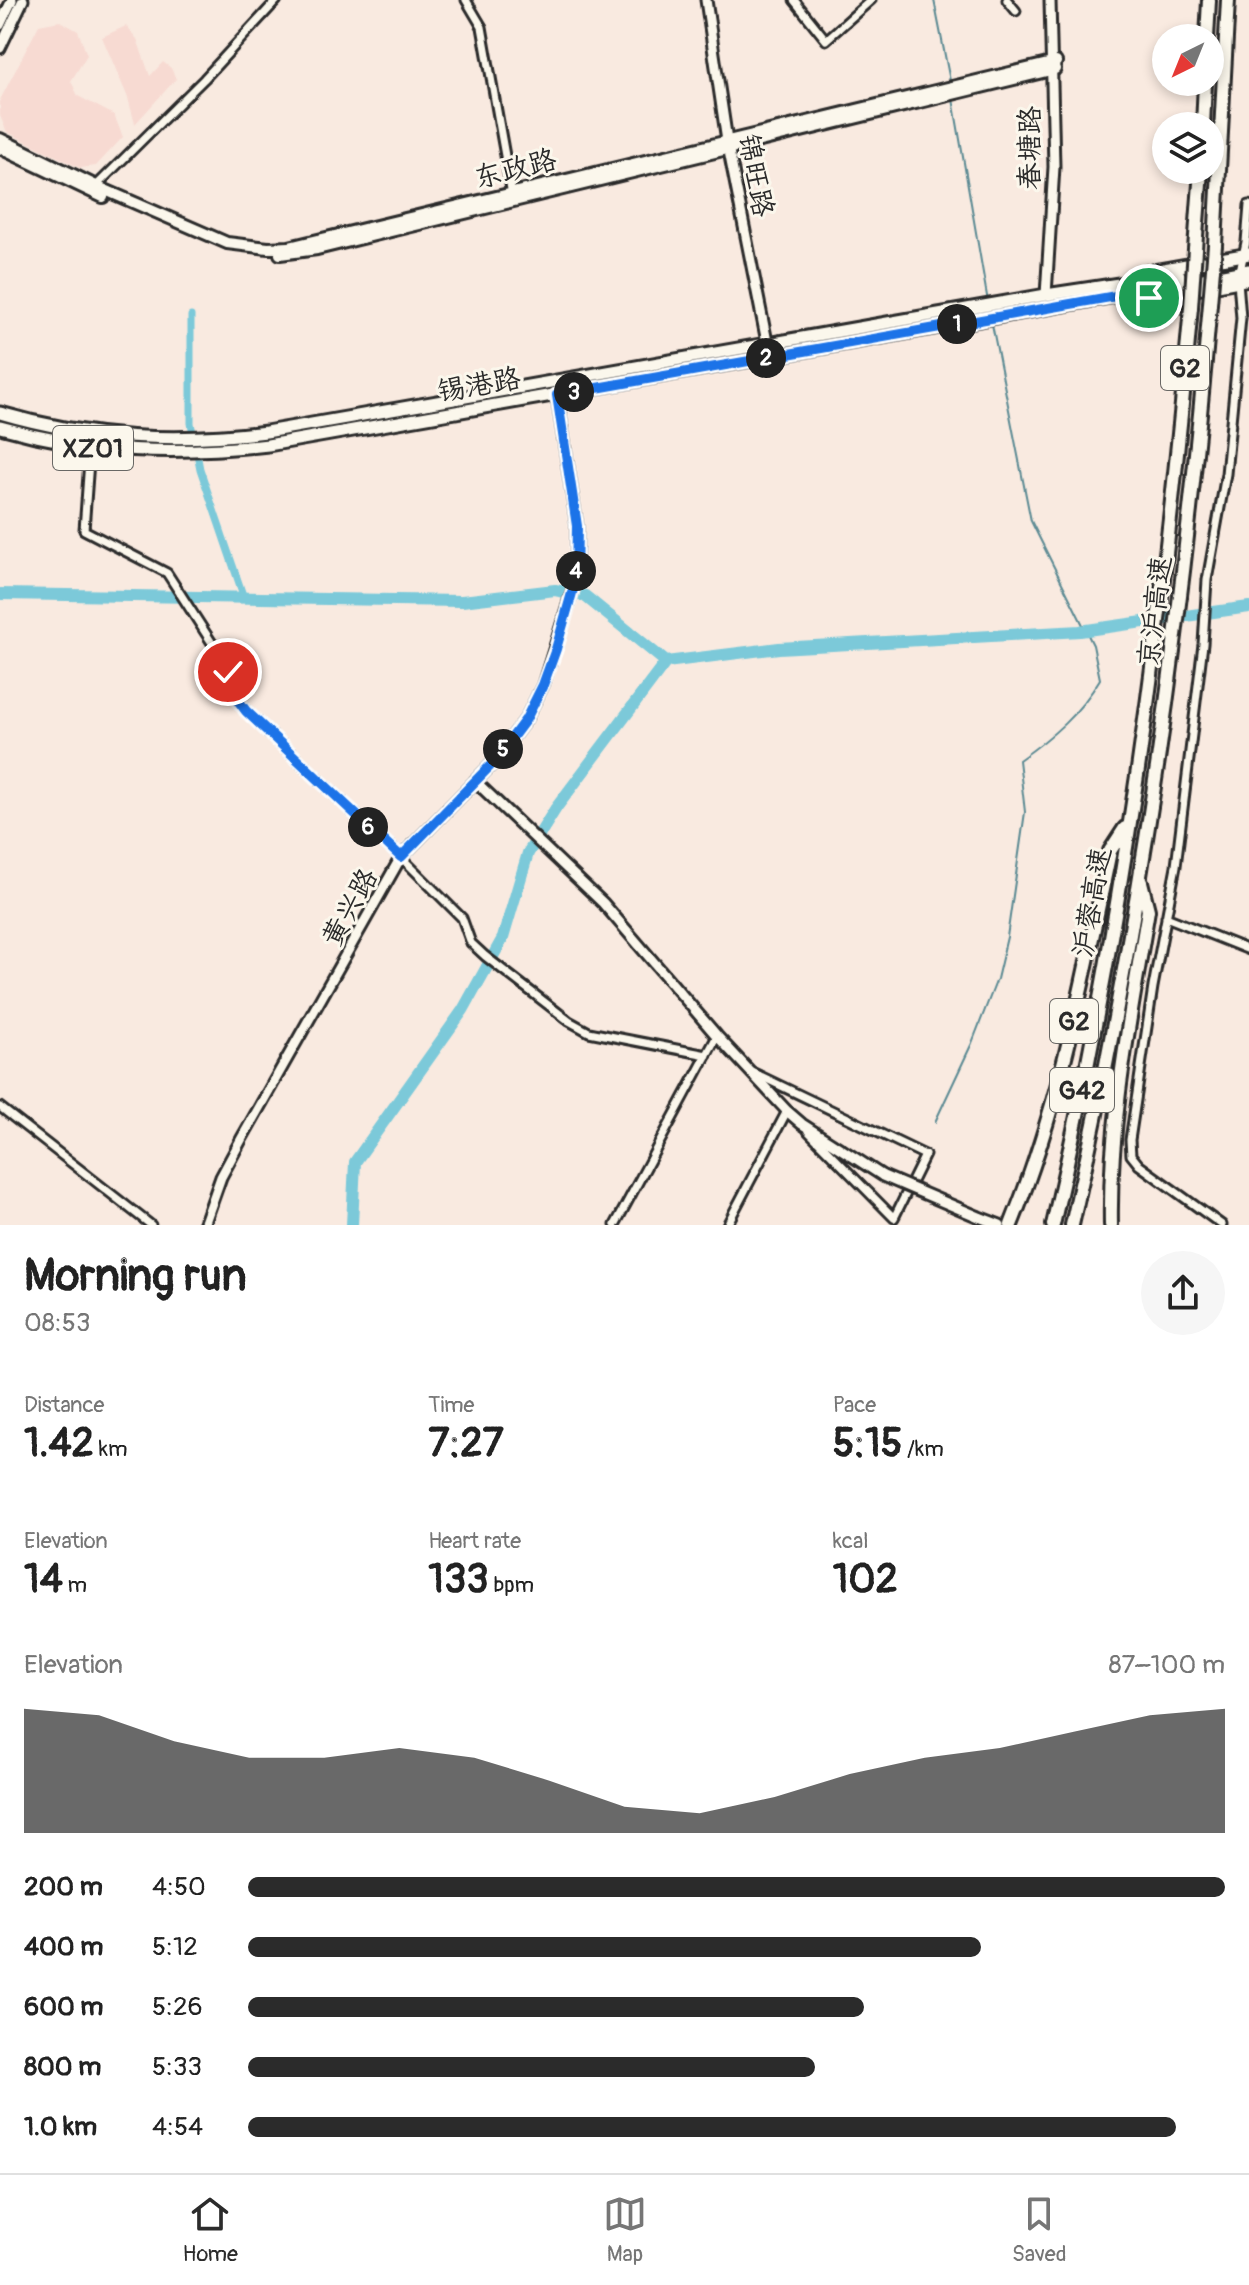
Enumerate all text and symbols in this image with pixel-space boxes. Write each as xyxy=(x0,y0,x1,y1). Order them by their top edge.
north arrow xyxy=(1152,24,1224,96)
map controls xyxy=(1152,24,1224,184)
street label: 春塘路 xyxy=(1013,106,1048,190)
button: layers xyxy=(1152,112,1224,184)
street label: 锦旺路 xyxy=(730,131,781,220)
street label: 东政路 xyxy=(470,142,560,197)
pin xyxy=(1115,264,1183,332)
icon: arrive xyxy=(1127,276,1171,320)
pin: 1 xyxy=(937,304,977,344)
text: 1 xyxy=(953,310,961,338)
pin: 2 xyxy=(746,338,786,378)
text: 2 xyxy=(760,344,772,372)
road number: G2 xyxy=(1161,346,1209,390)
street label: 锡港路 xyxy=(435,361,524,410)
pin: 3 xyxy=(554,372,594,412)
text: 3 xyxy=(568,378,580,406)
road number: XZ01 xyxy=(53,426,133,470)
pin: 4 xyxy=(556,551,596,591)
street label: 京沪高速 xyxy=(1131,553,1180,669)
text: 4 xyxy=(570,557,582,585)
pin xyxy=(194,638,262,706)
icon: check xyxy=(206,650,250,694)
pin: 5 xyxy=(483,729,523,769)
text: 5 xyxy=(497,735,509,763)
pin: 6 xyxy=(348,807,388,847)
text: 6 xyxy=(362,813,374,841)
street label: 沪蓉高速 xyxy=(1066,844,1119,960)
street label: 黄兴路 xyxy=(315,863,386,953)
road number: G2 xyxy=(1050,999,1098,1043)
road number: G42 xyxy=(1050,1068,1114,1112)
text: Morning run xyxy=(24,1249,247,1304)
button: share xyxy=(1141,1251,1225,1335)
text: 08:53 xyxy=(24,1307,90,1339)
text: Distance xyxy=(24,1391,104,1419)
text: Time xyxy=(428,1391,474,1419)
text: Pace xyxy=(833,1391,876,1419)
text: 1.42 xyxy=(24,1419,94,1468)
text: 7:27 xyxy=(428,1419,504,1468)
text: 5:15 xyxy=(833,1419,902,1468)
text: km xyxy=(94,1435,127,1463)
text: /km xyxy=(902,1435,944,1463)
text: Elevation xyxy=(24,1527,108,1555)
text: Heart rate xyxy=(428,1527,521,1555)
text: kcal xyxy=(833,1527,868,1555)
text: 14 xyxy=(24,1555,63,1604)
text: 133 xyxy=(428,1555,489,1604)
text: 102 xyxy=(833,1555,898,1604)
text: m xyxy=(63,1571,87,1599)
text: bpm xyxy=(489,1571,534,1599)
text: Elevation xyxy=(24,1649,123,1681)
text: 87–100 m xyxy=(1108,1649,1225,1681)
text: 200 m xyxy=(24,1871,103,1903)
text: 4:50 xyxy=(152,1871,206,1903)
text: 400 m xyxy=(24,1931,103,1963)
text: 5:12 xyxy=(152,1931,198,1963)
text: 600 m xyxy=(24,1991,103,2023)
text: 5:26 xyxy=(152,1991,203,2023)
text: 800 m xyxy=(24,2051,101,2083)
text: 5:33 xyxy=(152,2051,202,2083)
text: 1.0 km xyxy=(24,2111,97,2143)
text: 4:54 xyxy=(152,2111,203,2143)
tab: Home xyxy=(182,2192,238,2268)
tab: Map xyxy=(603,2192,647,2268)
tab: Saved xyxy=(1012,2192,1066,2268)

